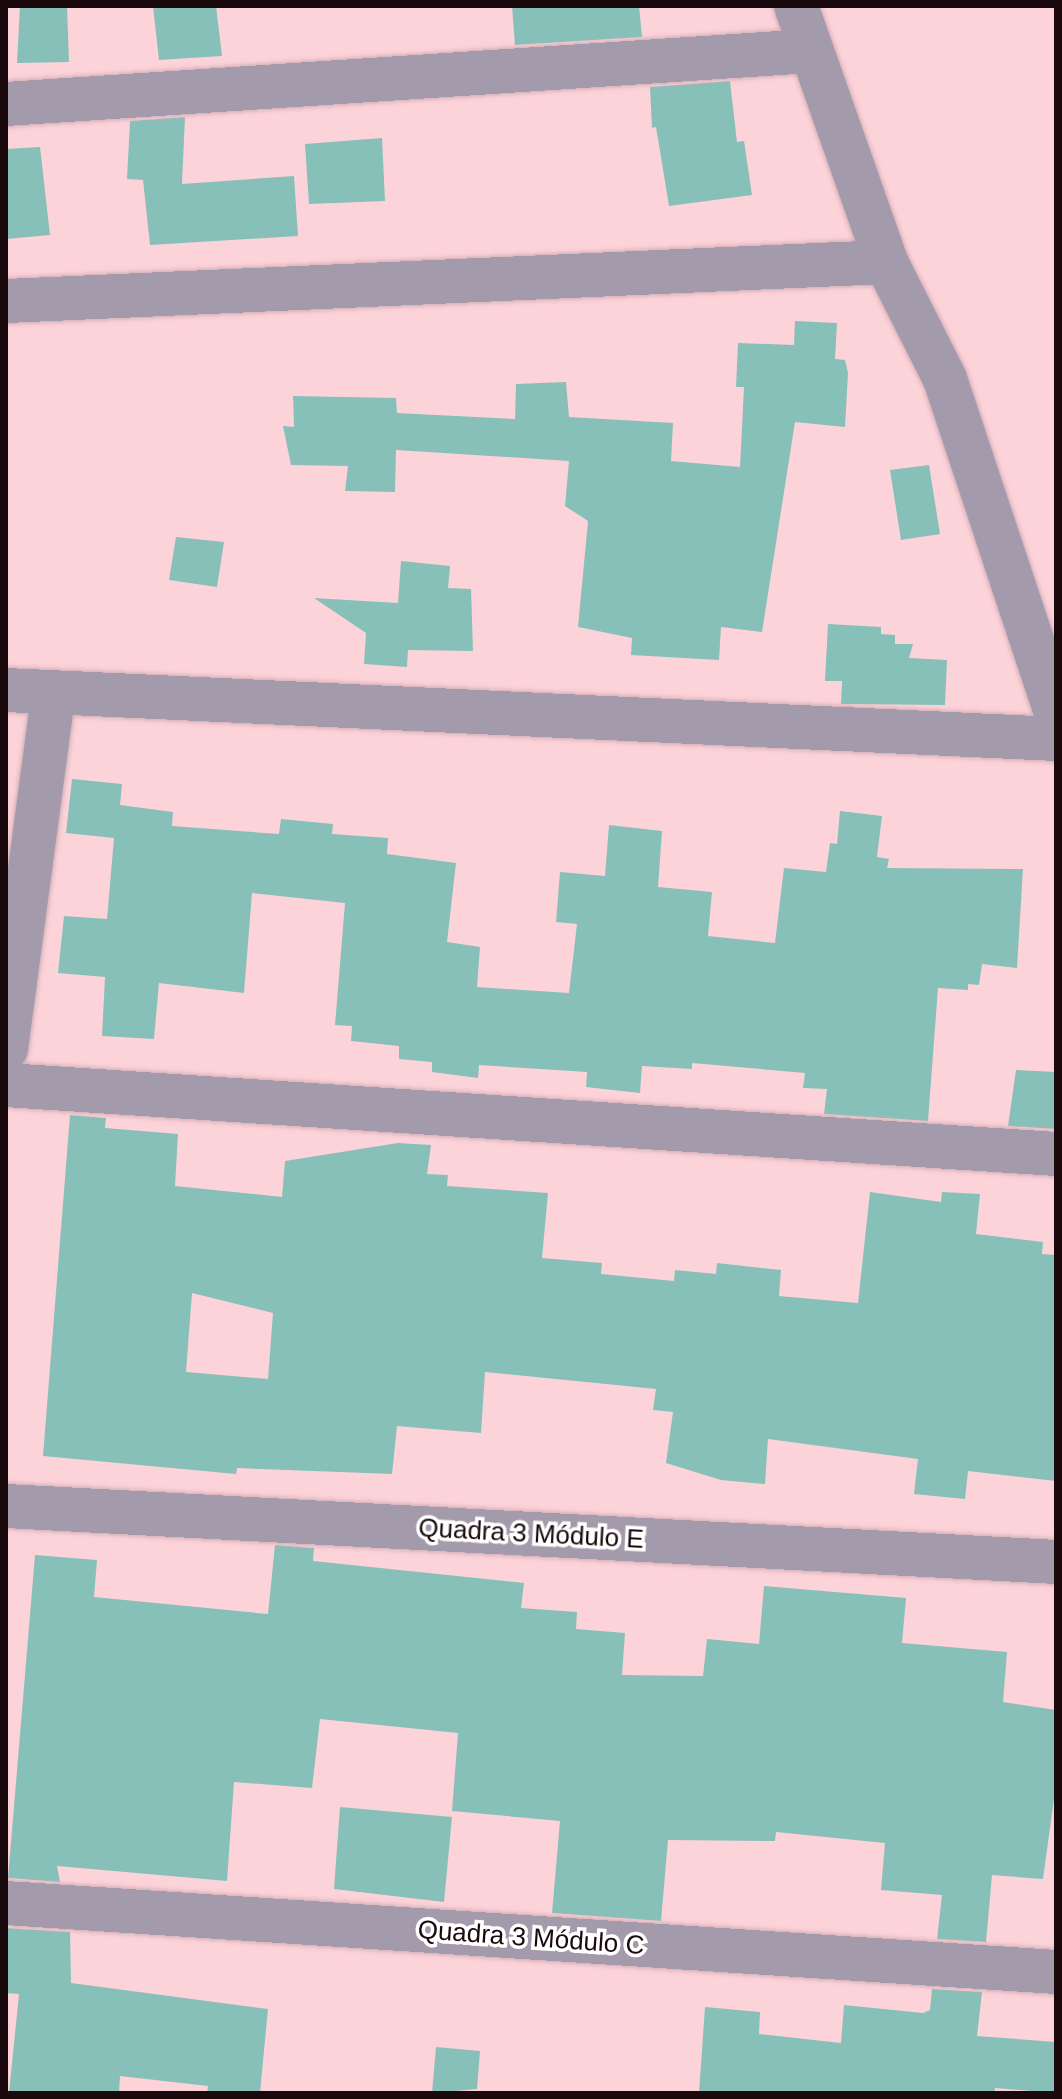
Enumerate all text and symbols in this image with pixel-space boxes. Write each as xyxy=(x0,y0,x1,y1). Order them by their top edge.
street label: Quadra 3 Módulo E xyxy=(418,1513,644,1555)
street label: Quadra 3 Módulo C xyxy=(417,1915,645,1961)

